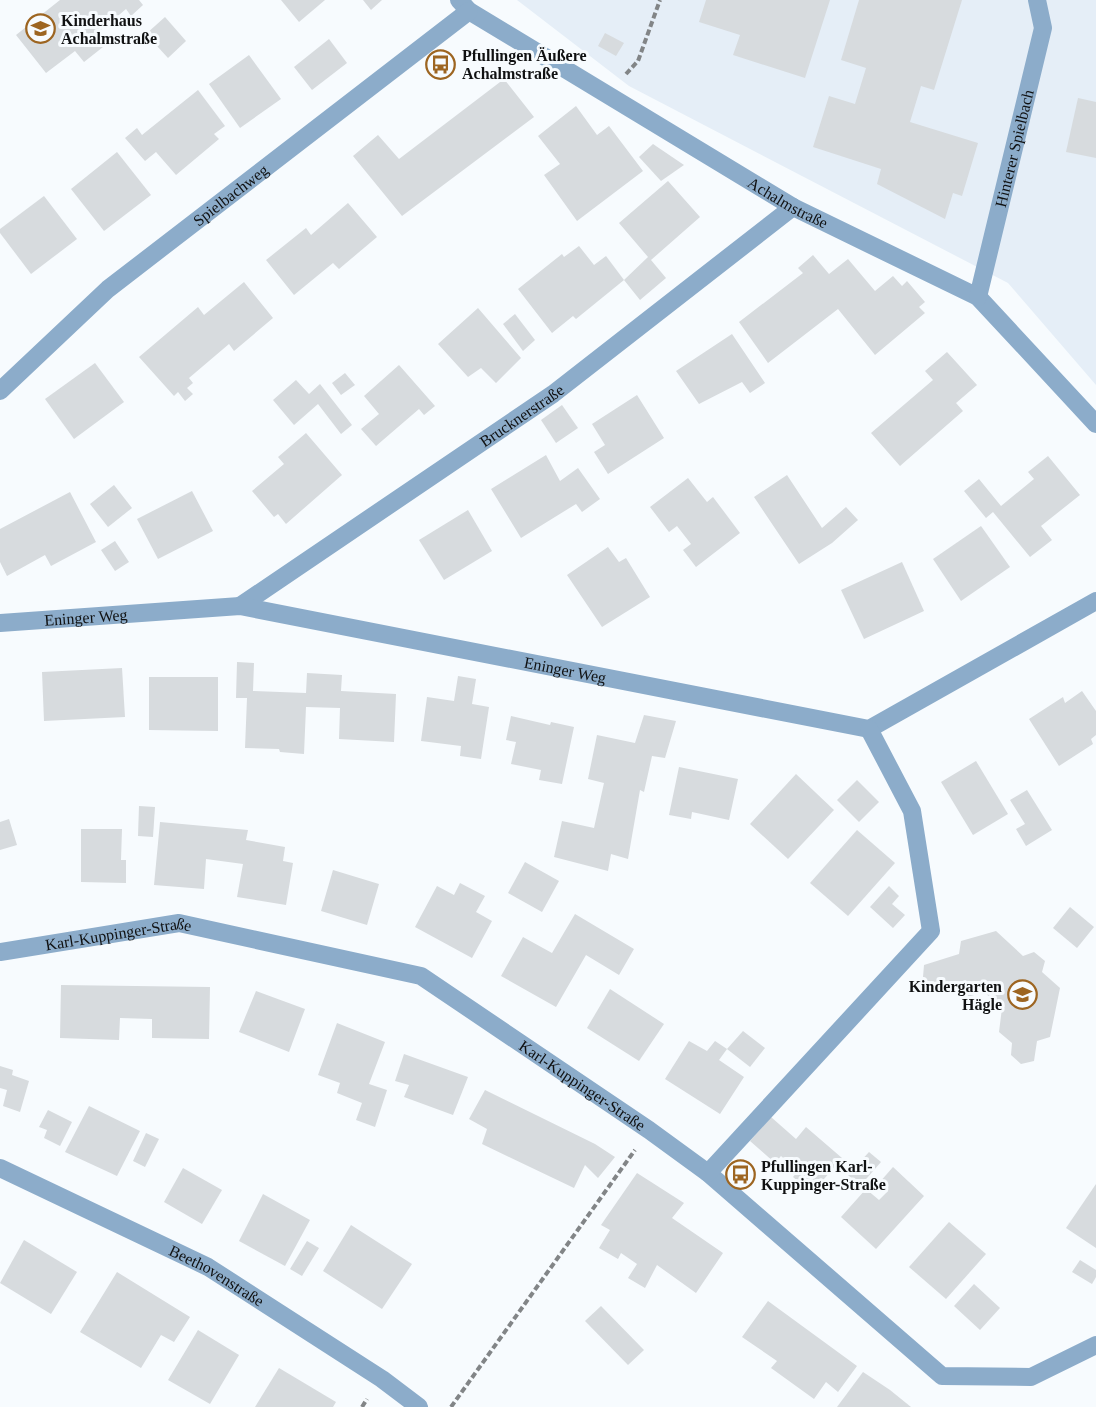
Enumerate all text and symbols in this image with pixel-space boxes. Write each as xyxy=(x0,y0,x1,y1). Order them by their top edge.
place label: Kinderhaus Achalmstraße xyxy=(61,12,157,47)
school or university icon: Kinderhaus Achalmstraße xyxy=(24,13,56,45)
place label: Pfullingen Äußere Achalmstraße xyxy=(462,47,587,82)
bus stop icon: Pfullingen Äußere Achalmstraße xyxy=(425,48,457,80)
street label: Hinterer Spielbach xyxy=(992,88,1036,209)
street label: Spielbachweg xyxy=(190,161,272,229)
street label: Achalmstraße xyxy=(745,173,831,231)
street label: Brucknerstraße xyxy=(476,381,567,450)
street label: Eninger Weg xyxy=(44,606,128,628)
street label: Eninger Weg xyxy=(523,653,608,687)
street label: Karl-Kuppinger-Straße xyxy=(44,914,193,953)
place label: Kindergarten Hägle xyxy=(909,978,1002,1014)
school or university icon: Kindergarten Hägle xyxy=(1007,979,1039,1011)
street label: Karl-Kuppinger-Straße xyxy=(516,1037,649,1134)
place label: Pfullingen Karl- Kuppinger-Straße xyxy=(761,1158,886,1194)
bus stop icon: Pfullingen Karl- Kuppinger-Straße xyxy=(724,1159,756,1191)
street label: Beethovenstraße xyxy=(167,1241,267,1309)

